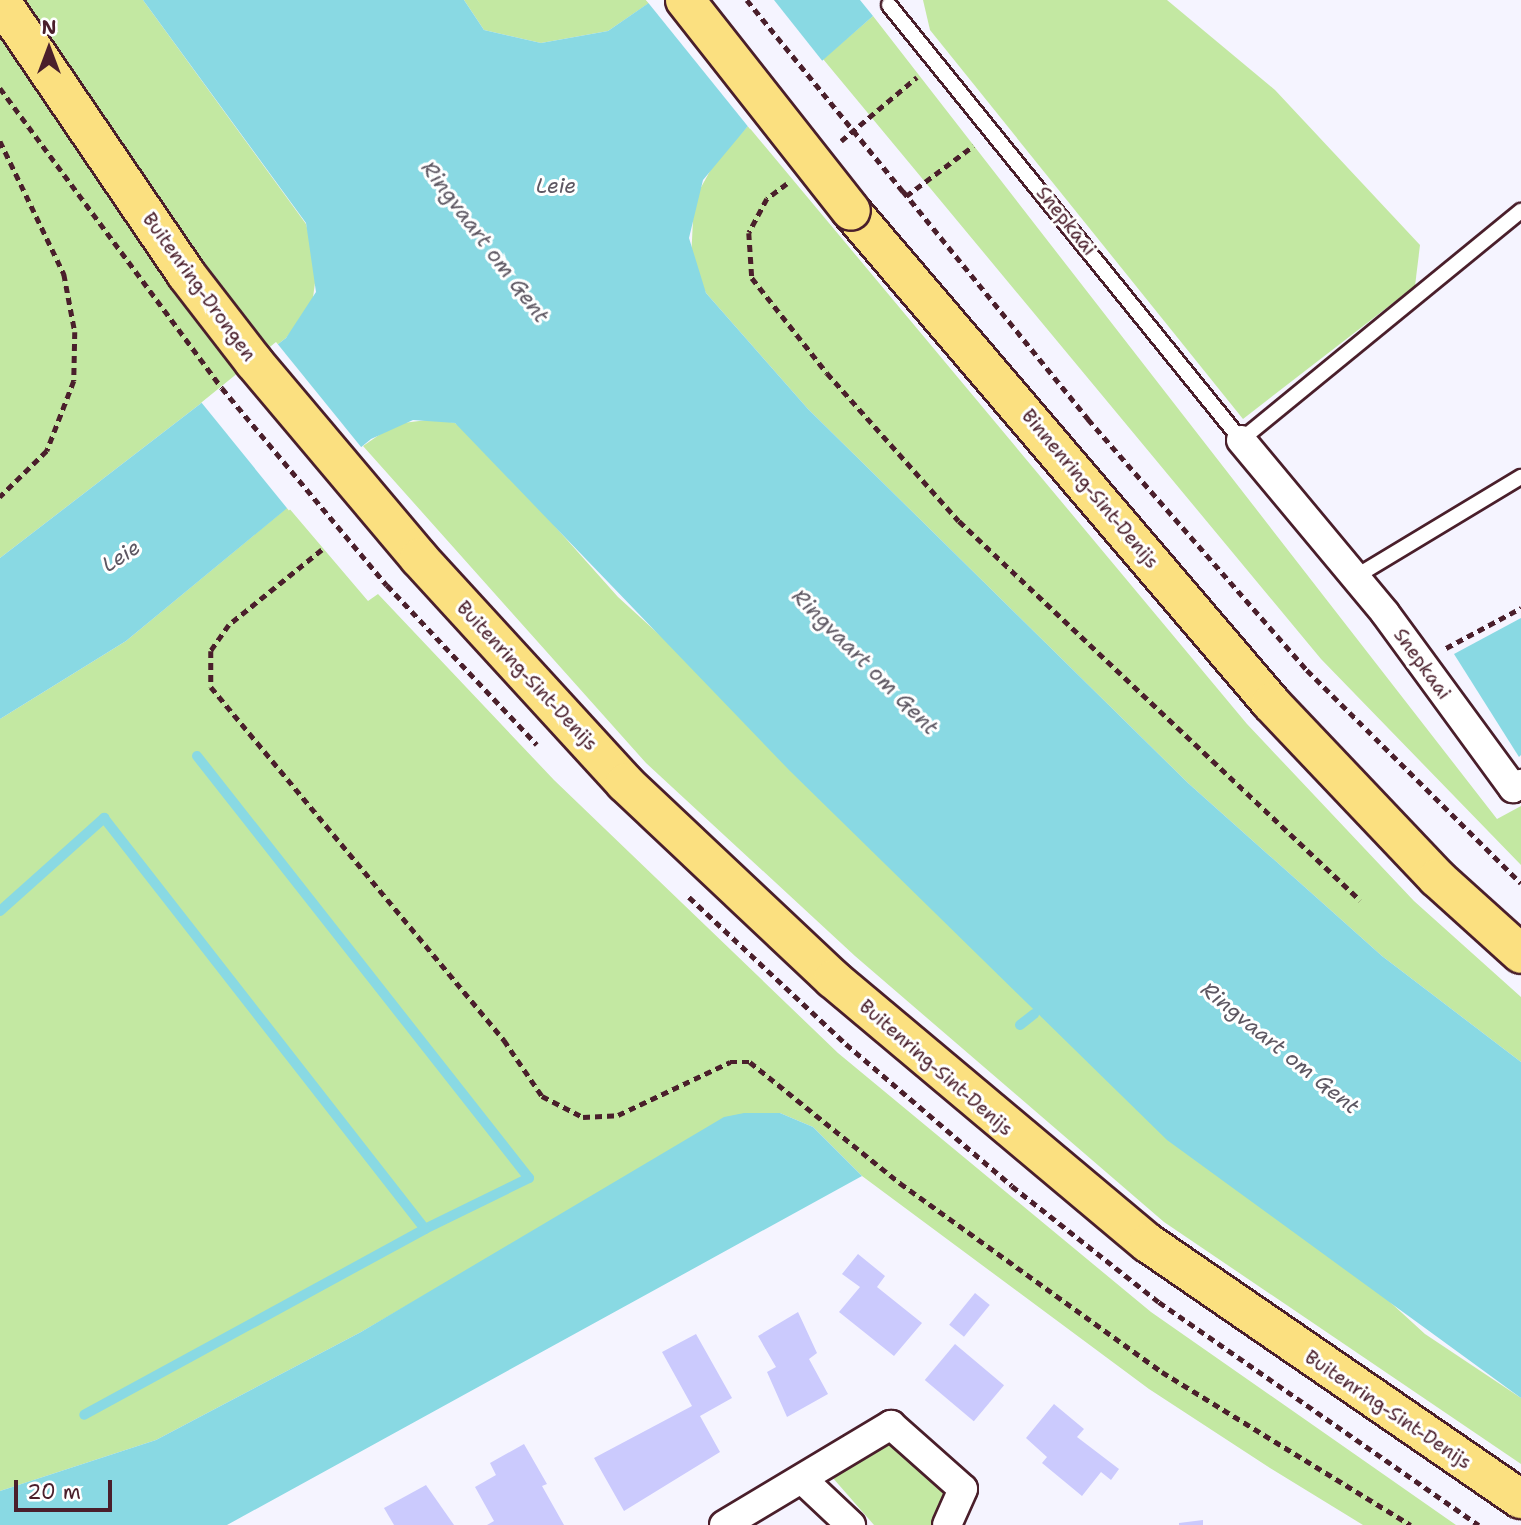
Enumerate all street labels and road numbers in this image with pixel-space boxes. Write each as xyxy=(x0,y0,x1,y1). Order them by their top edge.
street label: Snepkaai xyxy=(1031,182,1101,260)
street label: Buitenring-Drongen xyxy=(138,208,260,366)
street label: Binnenring-Sint-Denijs xyxy=(1017,405,1163,573)
street label: Buitenring-Sint-Denijs xyxy=(452,597,602,755)
street label: Snepkaai xyxy=(1389,624,1455,704)
street label: Buitenring-Sint-Denijs xyxy=(855,995,1017,1141)
street label: Buitenring-Sint-Denijs xyxy=(1300,1346,1476,1474)

